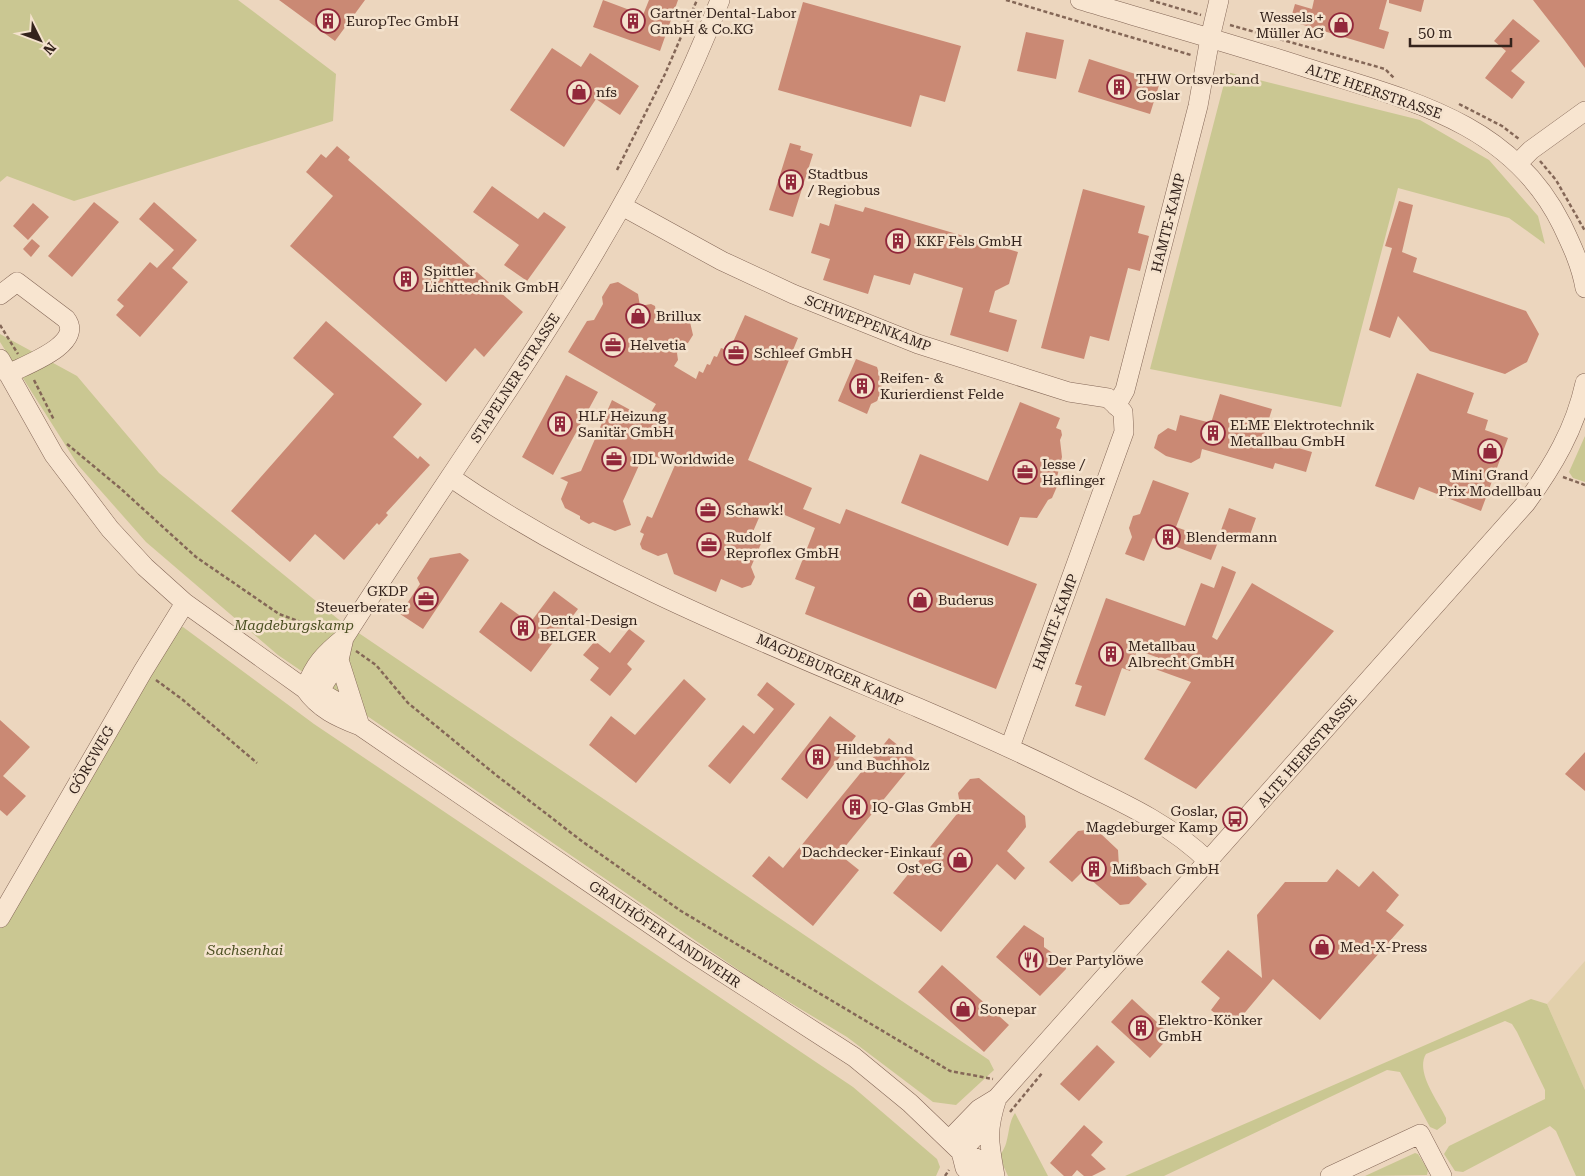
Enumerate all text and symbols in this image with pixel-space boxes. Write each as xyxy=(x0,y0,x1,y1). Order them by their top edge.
place label: Gartner Dental-Labor GmbH & Co.KG xyxy=(650,5,797,37)
building icon: EuropTec GmbH xyxy=(315,8,341,34)
building icon: Gartner Dental-Labor GmbH & Co.KG xyxy=(620,8,646,34)
place label: Wessels + Müller AG xyxy=(1256,9,1324,41)
shop icon: Wessels + Müller AG xyxy=(1328,12,1354,38)
place label: EuropTec GmbH xyxy=(346,13,459,29)
north arrow xyxy=(15,15,65,65)
scale bar xyxy=(1410,15,1511,47)
text: 50 m xyxy=(1418,24,1453,42)
text: N xyxy=(40,39,59,58)
street label: ALTE HEERSTRASSE xyxy=(1304,60,1444,122)
place label: THW Ortsverband Goslar xyxy=(1136,71,1259,103)
building icon: THW Ortsverband Goslar xyxy=(1106,74,1132,100)
shop icon: nfs xyxy=(566,79,592,105)
place label: nfs xyxy=(596,84,617,100)
place label: Stadtbus / Regiobus xyxy=(807,166,880,198)
building icon: Stadtbus / Regiobus xyxy=(778,169,804,195)
street label: HAMTE-KAMP xyxy=(1148,172,1188,274)
building icon: KKF Fels GmbH xyxy=(885,228,911,254)
place label: KKF Fels GmbH xyxy=(916,233,1023,249)
place label: Spittler Lichttechnik GmbH xyxy=(424,263,560,295)
building icon: Spittler Lichttechnik GmbH xyxy=(393,266,419,292)
street label: SCHWEPPENKAMP xyxy=(803,292,933,354)
shop icon: Brillux xyxy=(625,303,651,329)
place label: Brillux xyxy=(656,308,701,324)
street label: STAPELNER STRASSE xyxy=(467,310,563,446)
office icon: Helvetia xyxy=(600,332,626,358)
place label: Helvetia xyxy=(630,337,687,353)
office icon: Schleef GmbH xyxy=(723,340,749,366)
place label: Schleef GmbH xyxy=(754,345,853,361)
place label: Reifen- & Kurierdienst Felde xyxy=(880,370,1004,402)
building icon: Reifen- & Kurierdienst Felde xyxy=(849,373,875,399)
place label: HLF Heizung Sanitär GmbH xyxy=(578,408,674,440)
building icon: HLF Heizung Sanitär GmbH xyxy=(547,411,573,437)
place label: ELME Elektrotechnik Metallbau GmbH xyxy=(1230,417,1375,449)
building icon: ELME Elektrotechnik Metallbau GmbH xyxy=(1200,420,1226,446)
shop icon: Mini Grand Prix Modellbau xyxy=(1477,438,1503,464)
office icon: IDL Worldwide xyxy=(601,446,627,472)
place label: IDL Worldwide xyxy=(632,451,735,467)
place label: Iesse / Haflinger xyxy=(1042,456,1105,488)
office icon: Iesse / Haflinger xyxy=(1012,459,1038,485)
place label: Mini Grand Prix Modellbau xyxy=(1438,467,1542,499)
office icon: Schawk! xyxy=(695,497,721,523)
place label: Schawk! xyxy=(726,502,783,518)
building icon: Blendermann xyxy=(1155,524,1181,550)
place label: Rudolf Reproflex GmbH xyxy=(726,529,839,561)
place label: Blendermann xyxy=(1186,529,1277,545)
office icon: Rudolf Reproflex GmbH xyxy=(696,532,722,558)
street label: HAMTE-KAMP xyxy=(1029,572,1081,672)
place label: GKDP Steuerberater xyxy=(316,583,408,615)
office icon: GKDP Steuerberater xyxy=(413,586,439,612)
shop icon: Buderus xyxy=(907,587,933,613)
place label: Buderus xyxy=(938,592,994,608)
place label: Dental-Design BELGER xyxy=(540,612,638,644)
building icon: Dental-Design BELGER xyxy=(510,615,536,641)
park label: Magdeburgskamp xyxy=(233,617,354,633)
street label: MAGDEBURGER KAMP xyxy=(754,630,906,710)
place label: Metallbau Albrecht GmbH xyxy=(1128,638,1235,670)
building icon: Metallbau Albrecht GmbH xyxy=(1098,641,1124,667)
street label: ALTE HEERSTRASSE xyxy=(1254,692,1360,810)
street label: GÖRGWEG xyxy=(65,723,117,797)
place label: Hildebrand und Buchholz xyxy=(836,741,930,773)
building icon: Hildebrand und Buchholz xyxy=(805,744,831,770)
building icon: IQ-Glas GmbH xyxy=(842,794,868,820)
place label: IQ-Glas GmbH xyxy=(872,799,972,815)
place label: Goslar, Magdeburger Kamp xyxy=(1086,803,1218,835)
bus stop icon: Goslar, Magdeburger Kamp xyxy=(1222,806,1248,832)
place label: Dachdecker-Einkauf Ost eG xyxy=(802,844,943,876)
shop icon: Dachdecker-Einkauf Ost eG xyxy=(947,847,973,873)
building icon: Mißbach GmbH xyxy=(1081,856,1107,882)
place label: Mißbach GmbH xyxy=(1112,861,1220,877)
street label: GRAUHÖFER LANDWEHR xyxy=(586,877,744,991)
shop icon: Med-X-Press xyxy=(1309,934,1335,960)
place label: Med-X-Press xyxy=(1340,939,1427,955)
park label: Sachsenhai xyxy=(206,942,283,958)
restaurant icon: Der Partylöwe xyxy=(1018,947,1044,973)
place label: Der Partylöwe xyxy=(1048,952,1144,968)
shop icon: Sonepar xyxy=(950,996,976,1022)
place label: Sonepar xyxy=(980,1001,1037,1017)
place label: Elektro-Könker GmbH xyxy=(1158,1012,1263,1044)
building icon: Elektro-Könker GmbH xyxy=(1128,1015,1154,1041)

